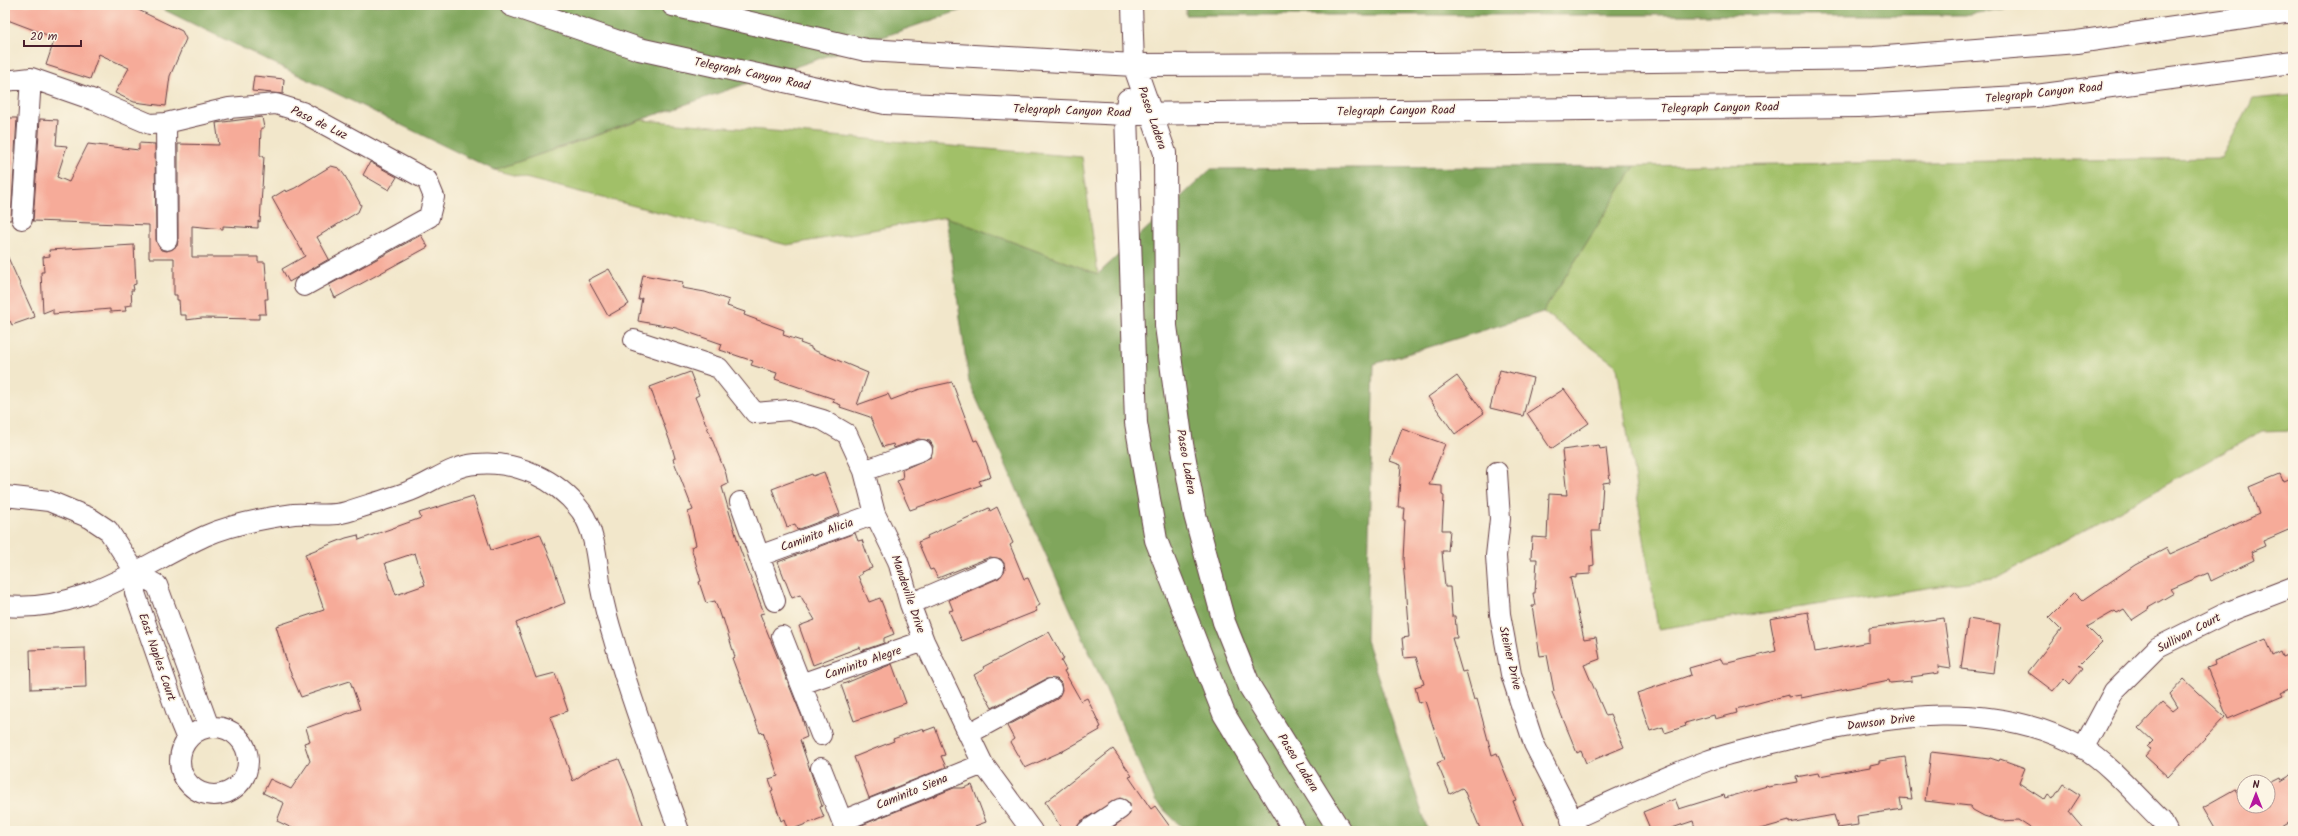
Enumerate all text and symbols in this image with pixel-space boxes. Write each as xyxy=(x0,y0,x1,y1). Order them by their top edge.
scale bar xyxy=(24,22,81,48)
text: 20 m xyxy=(30,27,58,46)
street label: Telegraph Canyon Road xyxy=(692,52,813,96)
street label: Telegraph Canyon Road xyxy=(1984,77,2105,109)
street label: Paseo Ladera xyxy=(1132,84,1172,153)
street label: Telegraph Canyon Road xyxy=(1661,97,1780,119)
street label: Telegraph Canyon Road xyxy=(1013,99,1132,123)
street label: Telegraph Canyon Road xyxy=(1337,100,1456,122)
street label: Paso de Luz xyxy=(287,101,351,145)
street label: Paseo Ladera xyxy=(1171,428,1201,497)
street label: Caminito Alicia xyxy=(778,513,856,557)
street label: Mandeville Drive xyxy=(886,552,931,636)
street label: Sullivan Court xyxy=(2154,608,2225,658)
street label: East Naples Court xyxy=(133,610,181,704)
street label: Steiner Drive xyxy=(1493,624,1527,692)
street label: Caminito Alegre xyxy=(822,641,905,685)
street label: Dawson Drive xyxy=(1846,708,1917,736)
street label: Paseo Ladera xyxy=(1272,730,1324,796)
street label: Caminito Siena xyxy=(873,769,951,815)
north arrow xyxy=(2236,774,2276,814)
text: N xyxy=(2253,776,2260,794)

